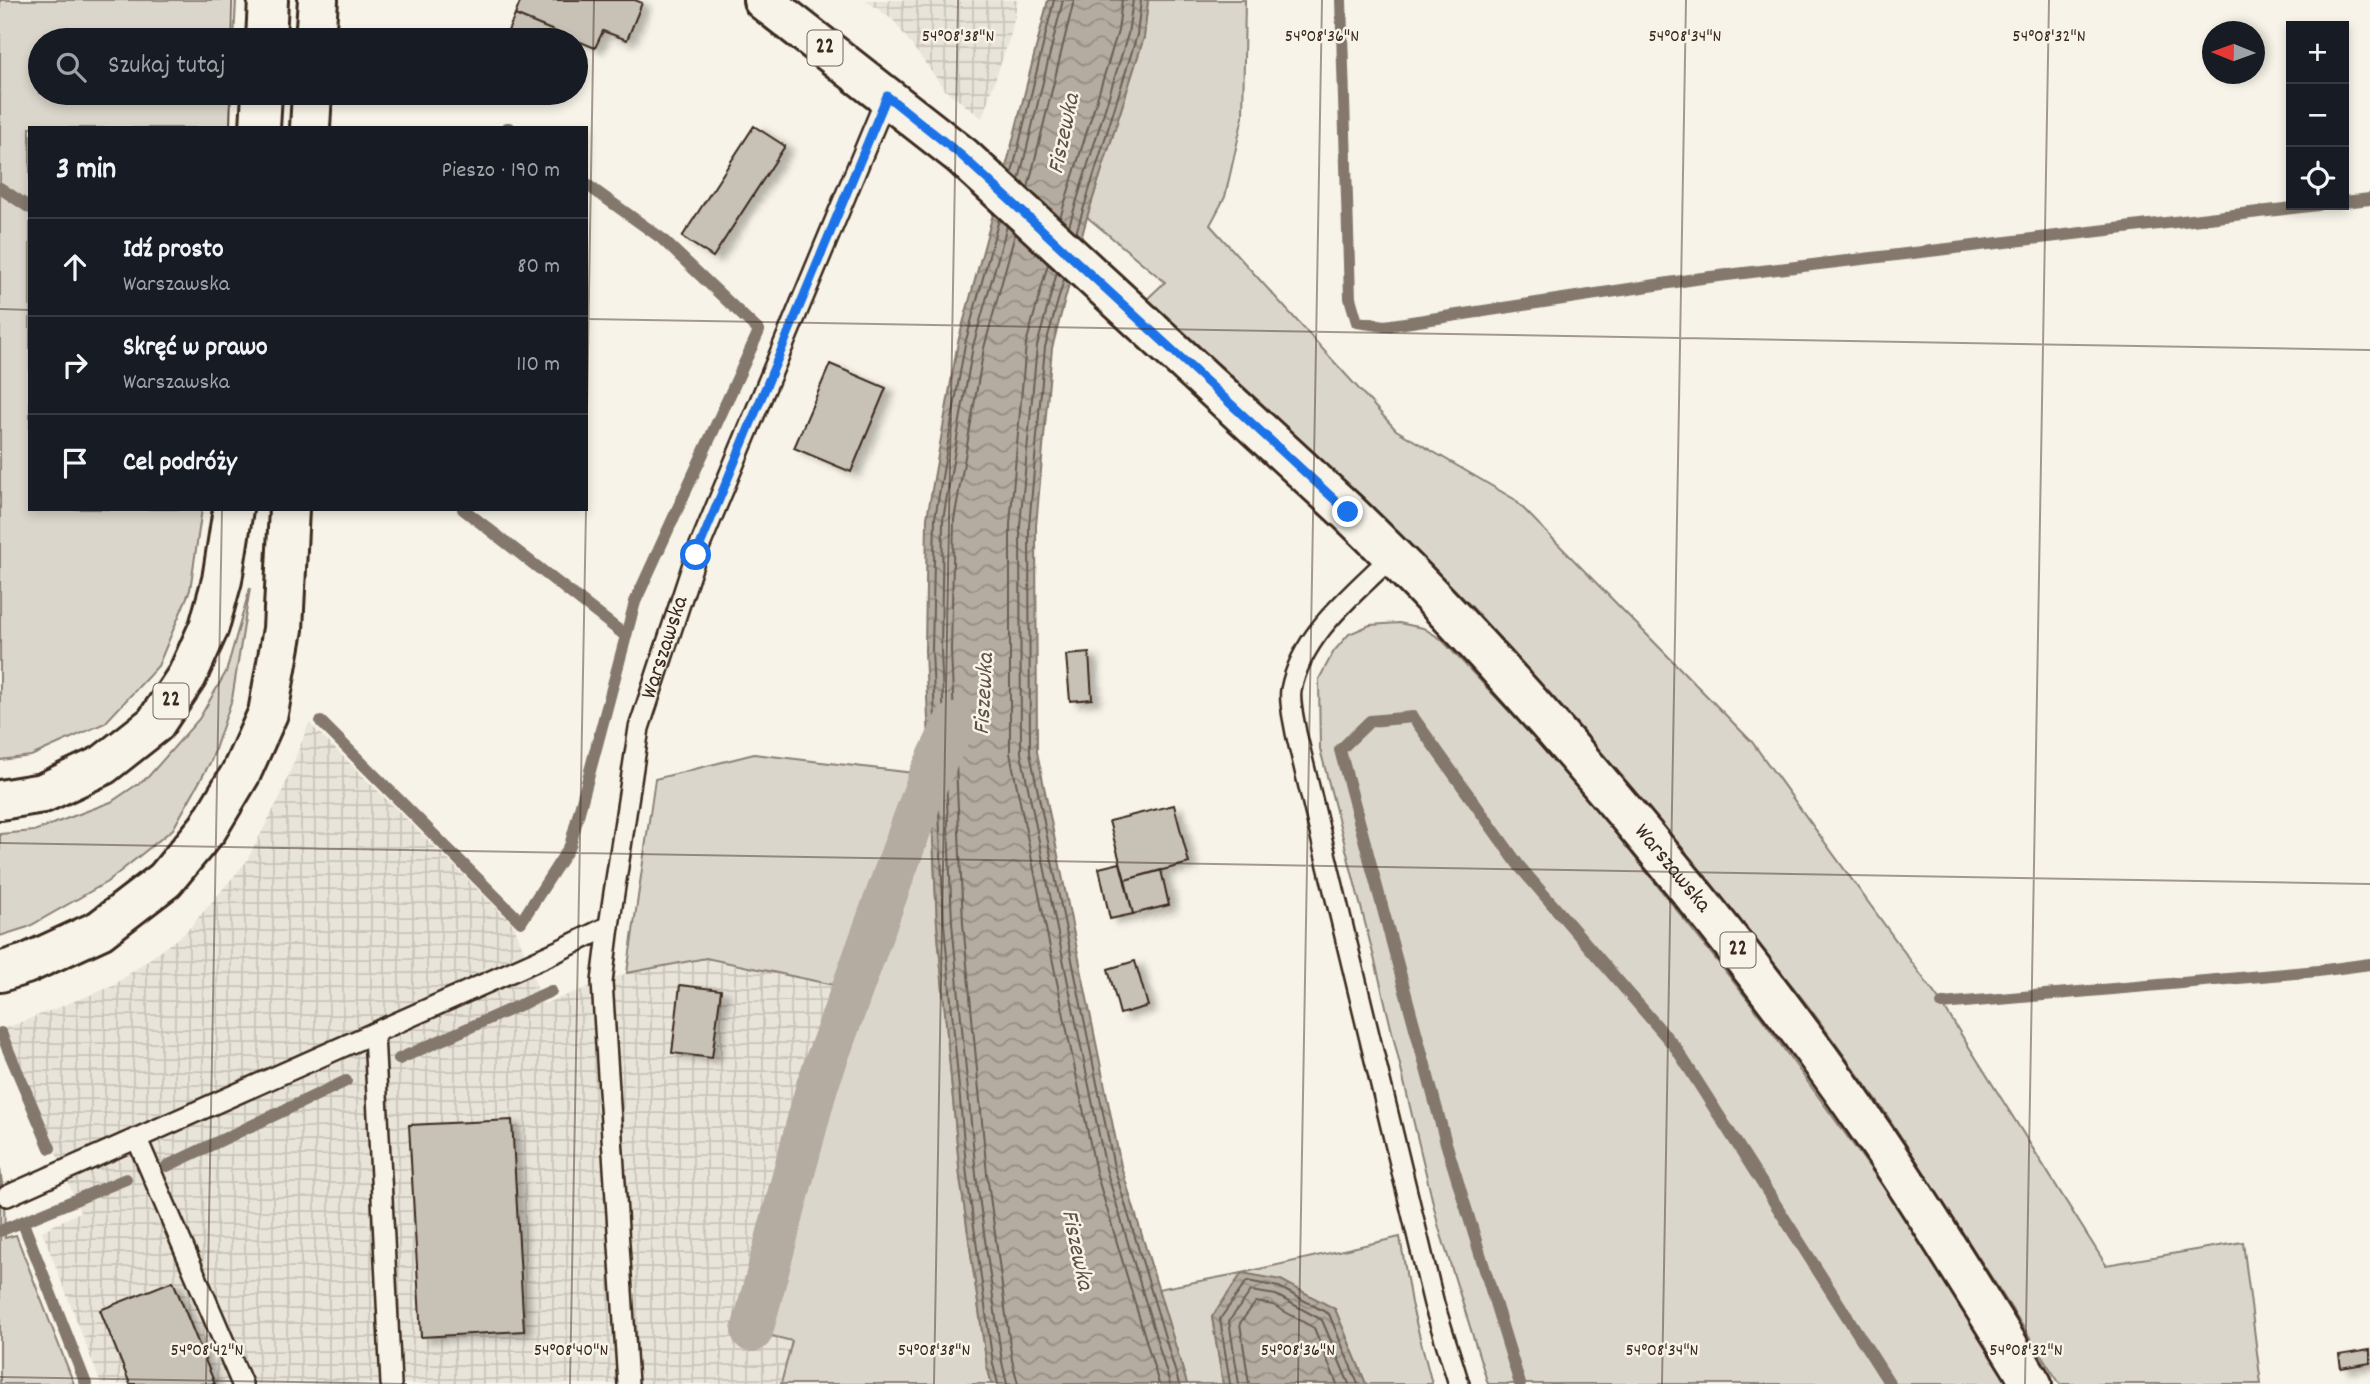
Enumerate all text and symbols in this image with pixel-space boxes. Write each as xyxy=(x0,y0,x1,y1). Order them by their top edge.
north arrow xyxy=(2202,21,2265,84)
map controls xyxy=(2286,21,2349,210)
button: + xyxy=(2286,21,2349,84)
text: 54°08'38"N xyxy=(922,25,994,50)
text: 54°08'36"N xyxy=(1285,25,1359,50)
text: 54°08'34"N xyxy=(1649,25,1721,50)
text: 54°08'32"N xyxy=(2012,25,2086,50)
search box xyxy=(28,28,588,105)
road number: 22 xyxy=(808,30,842,66)
icon: search xyxy=(52,48,90,86)
text: Szukaj tutaj xyxy=(108,48,226,85)
button: − xyxy=(2286,84,2349,147)
water label: Fiszewka xyxy=(1040,89,1090,177)
button: locate xyxy=(2286,147,2349,210)
text: 3 min xyxy=(56,150,116,193)
text: Pieszo · 190 m xyxy=(442,155,560,188)
text: Idź prosto xyxy=(123,232,224,269)
icon: ahead xyxy=(56,248,94,286)
text: 80 m xyxy=(517,251,560,284)
text: Warszawska xyxy=(123,269,229,302)
text: Skręć w prawo xyxy=(123,330,267,367)
icon: right xyxy=(56,346,94,384)
text: 110 m xyxy=(516,349,560,382)
text: Warszawska xyxy=(123,367,229,400)
icon: arrive xyxy=(56,444,94,482)
text: Cel podróży xyxy=(123,445,237,482)
route end xyxy=(1332,496,1363,527)
route start xyxy=(680,539,711,570)
street label: Warszawska xyxy=(633,591,698,704)
water label: Fiszewka xyxy=(966,651,1004,736)
road number: 22 xyxy=(154,684,188,718)
street label: Warszawska xyxy=(1625,817,1719,921)
road number: 22 xyxy=(1720,932,1756,968)
water label: Fiszewka xyxy=(1051,1207,1101,1295)
text: 54°08'42"N xyxy=(171,1339,243,1364)
text: 54°08'40"N xyxy=(534,1339,608,1364)
text: 54°08'38"N xyxy=(898,1339,970,1364)
text: 54°08'36"N xyxy=(1261,1339,1335,1364)
text: 54°08'34"N xyxy=(1626,1339,1698,1364)
text: 54°08'32"N xyxy=(1989,1339,2063,1364)

